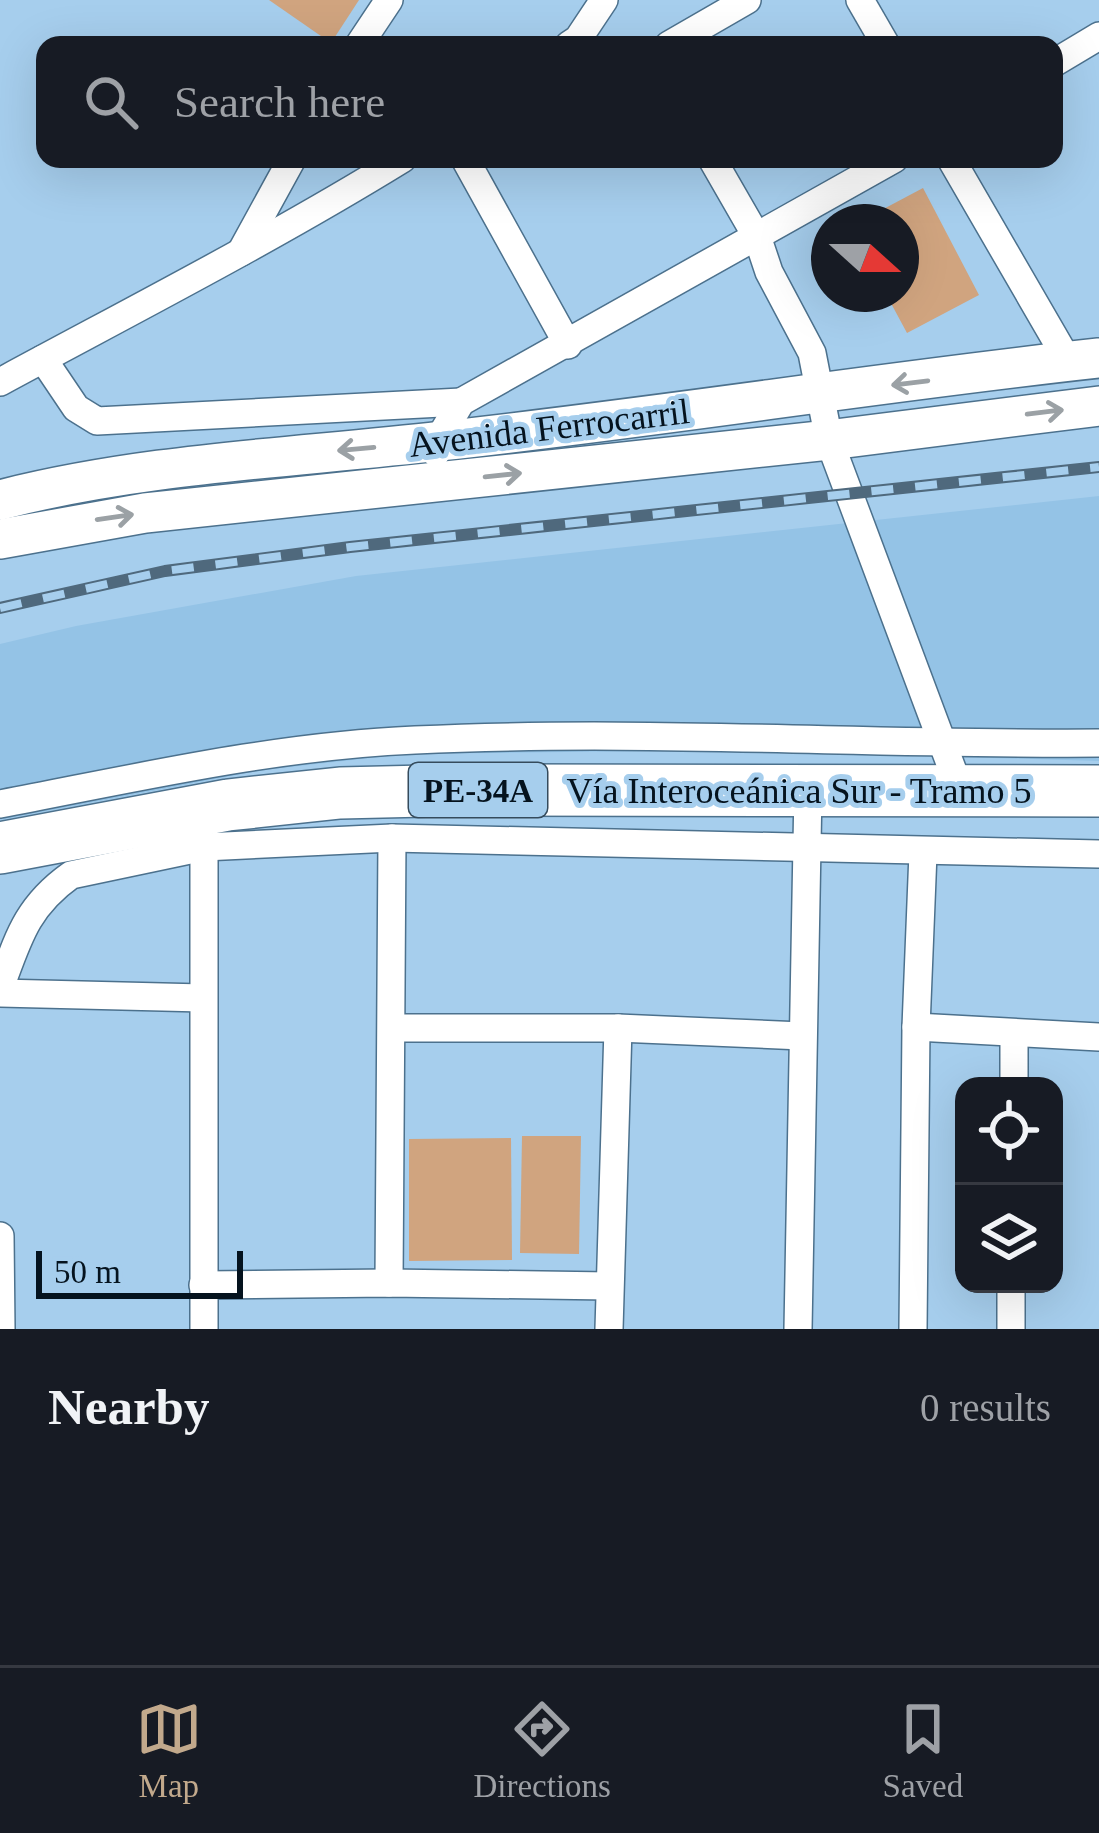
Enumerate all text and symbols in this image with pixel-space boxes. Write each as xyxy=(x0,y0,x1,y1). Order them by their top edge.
search box xyxy=(36,36,1063,168)
icon: search xyxy=(78,69,144,135)
text: Search here xyxy=(174,77,385,127)
north arrow xyxy=(811,204,919,312)
one-way arrow xyxy=(891,373,930,395)
street label: Avenida Ferrocarril xyxy=(407,391,692,465)
one-way arrow xyxy=(1025,401,1064,423)
one-way arrow xyxy=(337,438,376,461)
one-way arrow xyxy=(483,463,522,486)
one-way arrow xyxy=(95,506,134,528)
road number: PE-34A xyxy=(409,763,547,817)
street label: Vía Interoceánica Sur - Tramo 5 xyxy=(567,771,1031,811)
map controls xyxy=(955,1077,1063,1293)
button: locate xyxy=(955,1077,1063,1185)
button: layers xyxy=(955,1185,1063,1293)
scale bar xyxy=(36,1245,243,1298)
text: 50 m xyxy=(54,1254,121,1290)
text: Nearby xyxy=(48,1379,209,1435)
text: 0 results xyxy=(920,1386,1051,1429)
tab: Map xyxy=(136,1696,202,1805)
tab: Directions xyxy=(473,1696,611,1805)
tab: Saved xyxy=(883,1696,963,1805)

